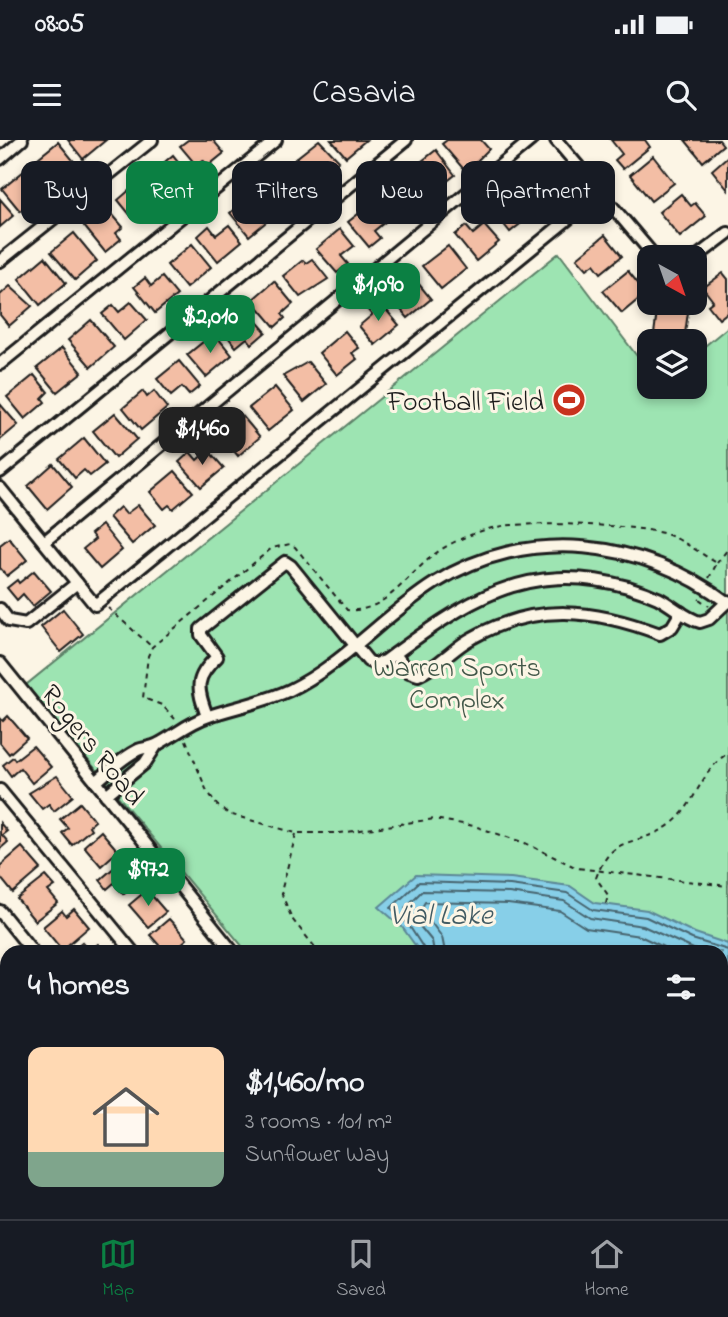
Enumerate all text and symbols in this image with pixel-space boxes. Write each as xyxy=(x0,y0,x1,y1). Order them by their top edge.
text: 08:05 xyxy=(35,6,84,44)
text: Casavia xyxy=(312,71,416,118)
icon: menu xyxy=(28,76,66,114)
icon: search xyxy=(662,76,700,114)
chip: Buy xyxy=(21,161,112,224)
chip: Rent xyxy=(126,161,218,224)
chip: Filters xyxy=(232,161,342,224)
chip: New xyxy=(356,161,447,224)
chip: Apartment xyxy=(461,161,615,224)
north arrow xyxy=(637,245,707,315)
map controls xyxy=(637,245,707,399)
pin: $1,090 xyxy=(321,264,435,323)
text: $1,090 xyxy=(352,269,404,302)
pin: $2,010 xyxy=(153,296,267,355)
text: $2,010 xyxy=(182,301,238,334)
button: layers xyxy=(637,329,707,399)
sports icon: Football Field xyxy=(550,381,588,419)
place label: Football Field xyxy=(386,383,544,424)
pin: $1,460 xyxy=(145,408,259,467)
text: $1,460 xyxy=(175,413,229,446)
park label: Warren Sports Complex xyxy=(373,649,541,722)
street label: Rogers Road xyxy=(29,677,153,816)
pin: $972 xyxy=(107,848,189,908)
text: $972 xyxy=(127,854,169,887)
water label: Vial Lake xyxy=(389,895,494,939)
text: 4 homes xyxy=(28,965,130,1009)
icon: filters xyxy=(662,968,700,1006)
text: $1,460/mo xyxy=(245,1062,365,1106)
icon: home xyxy=(84,1075,168,1159)
text: 3 rooms · 101 m² xyxy=(245,1106,392,1139)
text: Sunflower Way xyxy=(245,1139,389,1172)
tab: Map xyxy=(99,1235,137,1304)
tab: Saved xyxy=(336,1235,386,1304)
tab: Home xyxy=(584,1235,629,1304)

